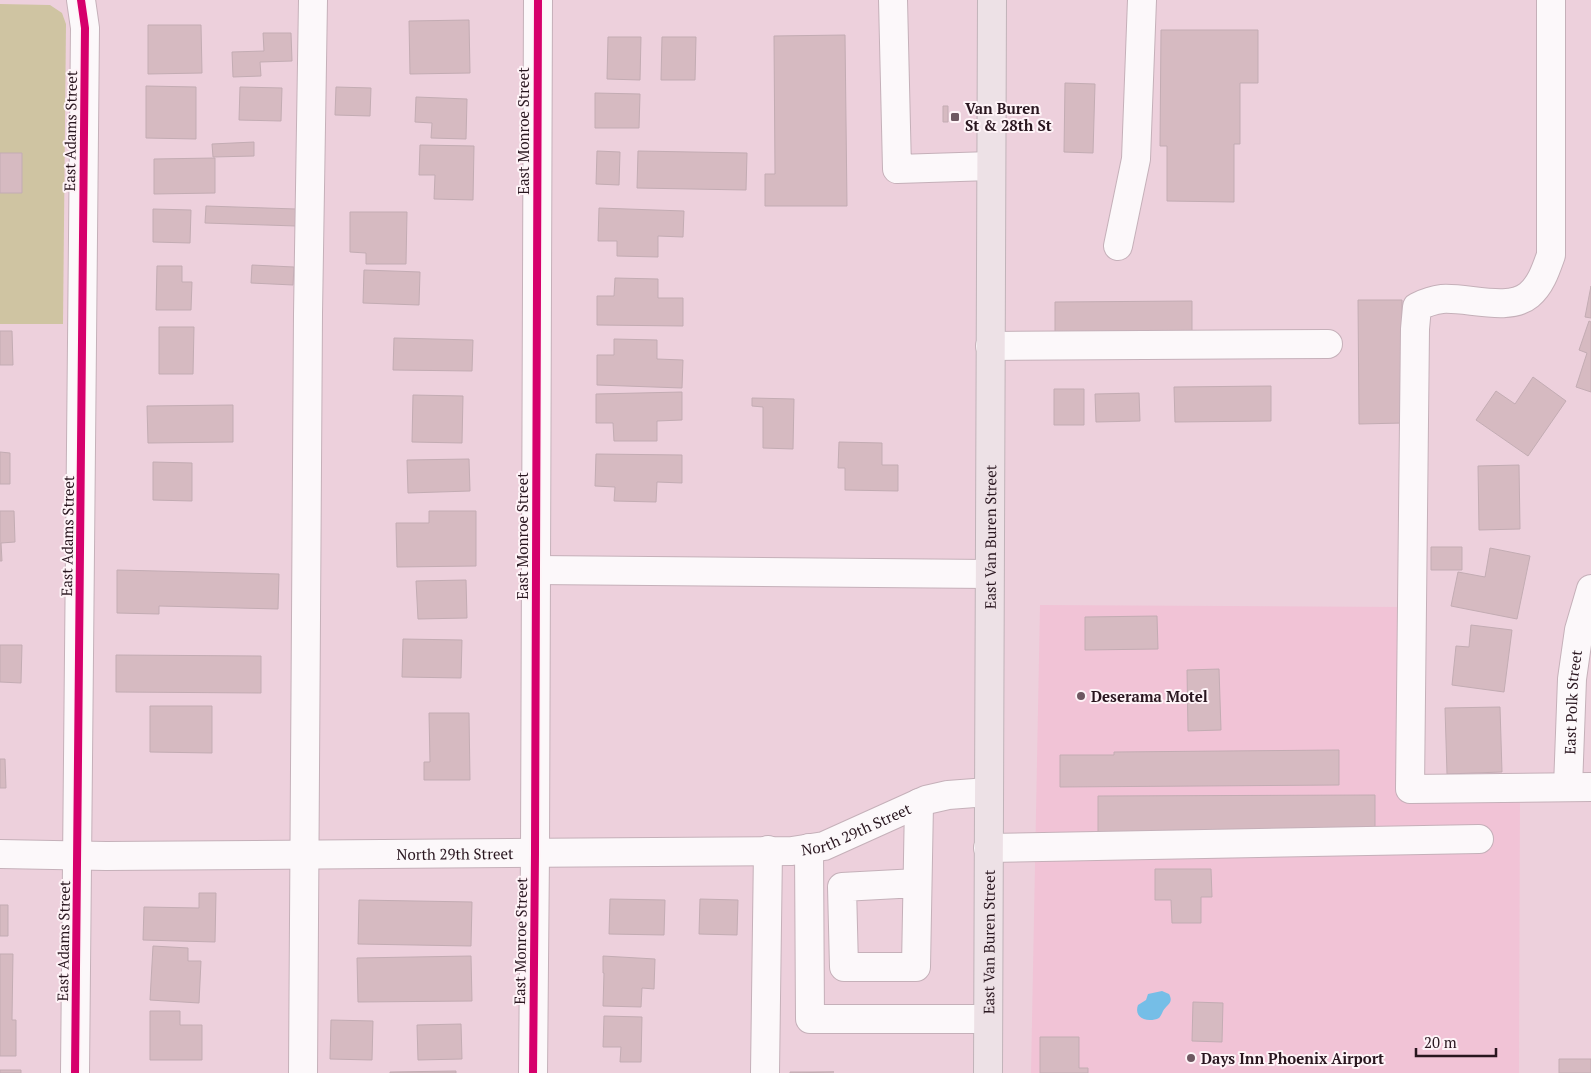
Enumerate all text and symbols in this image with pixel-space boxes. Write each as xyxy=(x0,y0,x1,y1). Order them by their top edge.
street label: East Monroe Street xyxy=(513,67,533,195)
street label: East Adams Street xyxy=(59,70,81,192)
place label: Van Buren St & 28th St xyxy=(965,98,1052,135)
marker: Van Buren St & 28th St xyxy=(949,111,961,123)
street label: East Van Buren Street xyxy=(980,464,1000,609)
street label: East Monroe Street xyxy=(512,472,532,600)
street label: East Adams Street xyxy=(56,475,78,597)
street label: East Polk Street xyxy=(1559,648,1586,755)
place label: Deserama Motel xyxy=(1091,686,1208,706)
marker: Deserama Motel xyxy=(1075,690,1087,702)
street label: North 29th Street xyxy=(800,798,914,859)
street label: North 29th Street xyxy=(396,843,514,864)
street label: East Van Buren Street xyxy=(978,869,999,1014)
street label: East Monroe Street xyxy=(509,877,531,1005)
street label: East Adams Street xyxy=(52,880,74,1002)
scale bar xyxy=(1416,1026,1496,1058)
text: 20 m xyxy=(1424,1032,1457,1052)
place label: Days Inn Phoenix Airport xyxy=(1201,1048,1384,1068)
marker: Days Inn Phoenix Airport xyxy=(1185,1052,1197,1064)

